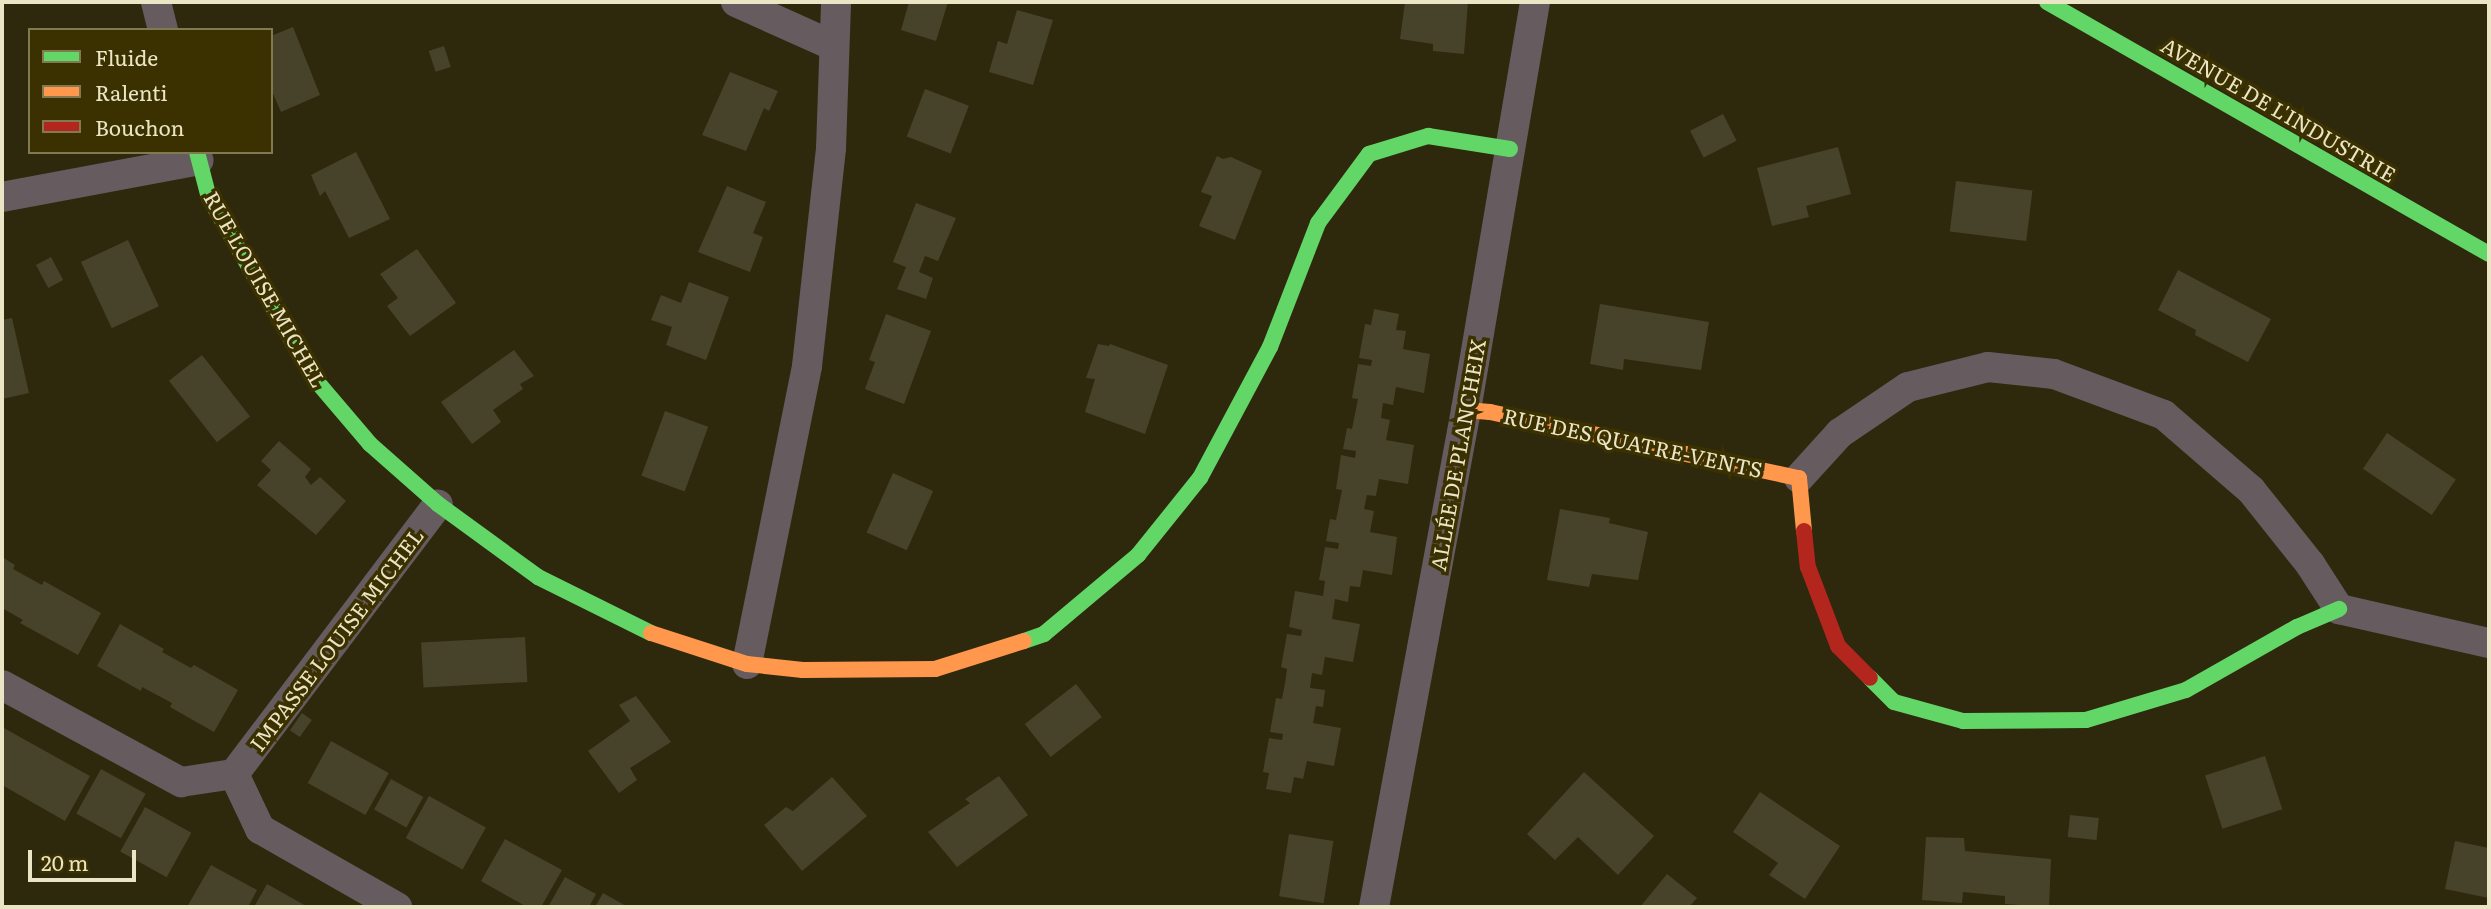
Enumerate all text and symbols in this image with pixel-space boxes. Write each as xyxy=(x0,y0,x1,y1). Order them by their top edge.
legend xyxy=(28,28,273,154)
street label: AVENUE DE L'INDUSTRIE xyxy=(2157,31,2401,187)
text: Fluide xyxy=(95,41,158,72)
text: Ralenti xyxy=(95,76,168,107)
text: Bouchon xyxy=(95,111,184,142)
street label: RUE LOUISE MICHEL xyxy=(200,187,332,391)
street label: ALLÉE DE PLANCHEIX xyxy=(1424,337,1490,573)
street label: RUE DES QUATRE-VENTS xyxy=(1501,402,1765,482)
street label: IMPASSE LOUISE MICHEL xyxy=(244,523,428,755)
scale bar xyxy=(32,836,140,880)
text: 20 m xyxy=(41,846,88,877)

